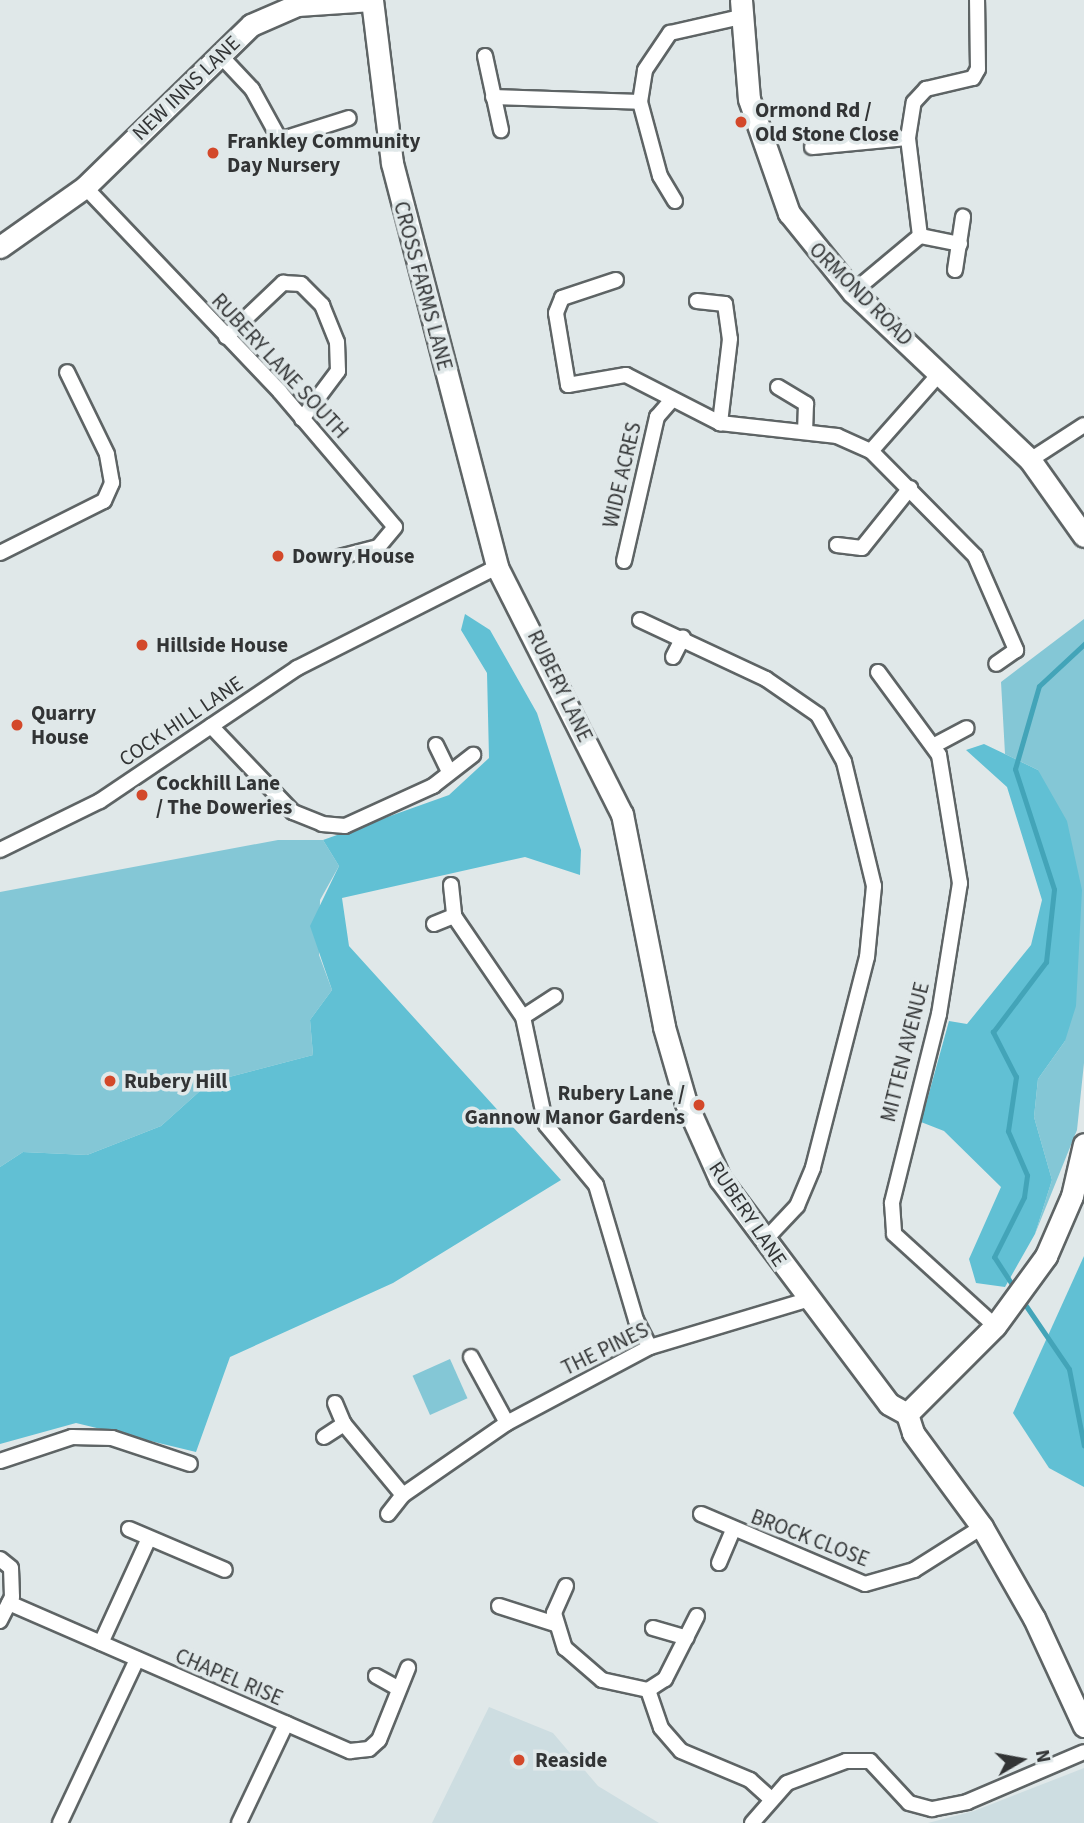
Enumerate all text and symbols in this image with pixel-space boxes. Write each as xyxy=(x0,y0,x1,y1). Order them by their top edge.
street label: NEW INNS LANE xyxy=(127,30,245,146)
place label: Ormond Rd / Old Stone Close xyxy=(755,97,899,147)
marker: Ormond Rd / Old Stone Close xyxy=(733,114,749,130)
place label: Frankley Community Day Nursery xyxy=(227,128,420,178)
marker: Frankley Community Day Nursery xyxy=(205,145,221,161)
street label: CROSS FARMS LANE xyxy=(388,199,458,373)
street label: ORMOND ROAD xyxy=(804,237,918,351)
street label: RUBERY LANE SOUTH xyxy=(206,288,354,444)
street label: WIDE ACRES xyxy=(598,420,646,530)
place label: Dowry House xyxy=(292,543,415,569)
marker: Dowry House xyxy=(270,548,286,564)
street label: RUBERY LANE xyxy=(522,626,598,746)
place label: Hillside House xyxy=(156,632,288,658)
marker: Hillside House xyxy=(134,637,150,653)
street label: COCK HILL LANE xyxy=(114,670,248,772)
place label: Quarry House xyxy=(31,700,96,750)
marker: Quarry House xyxy=(9,717,25,733)
place label: Cockhill Lane / The Doweries xyxy=(156,770,292,820)
marker: Cockhill Lane / The Doweries xyxy=(134,787,150,803)
street label: MITTEN AVENUE xyxy=(875,979,935,1125)
place label: Rubery Hill xyxy=(124,1068,227,1094)
marker: Rubery Hill xyxy=(102,1073,118,1089)
place label: Rubery Lane / Gannow Manor Gardens xyxy=(464,1080,685,1130)
marker: Rubery Lane / Gannow Manor Gardens xyxy=(691,1097,707,1113)
street label: RUBERY LANE xyxy=(704,1157,792,1271)
street label: THE PINES xyxy=(557,1317,653,1381)
street label: BROCK CLOSE xyxy=(747,1504,873,1572)
street label: CHAPEL RISE xyxy=(172,1643,286,1711)
north arrow xyxy=(986,1725,1056,1795)
place label: Reaside xyxy=(535,1747,607,1773)
text: N xyxy=(1028,1748,1057,1765)
marker: Reaside xyxy=(509,1750,529,1770)

